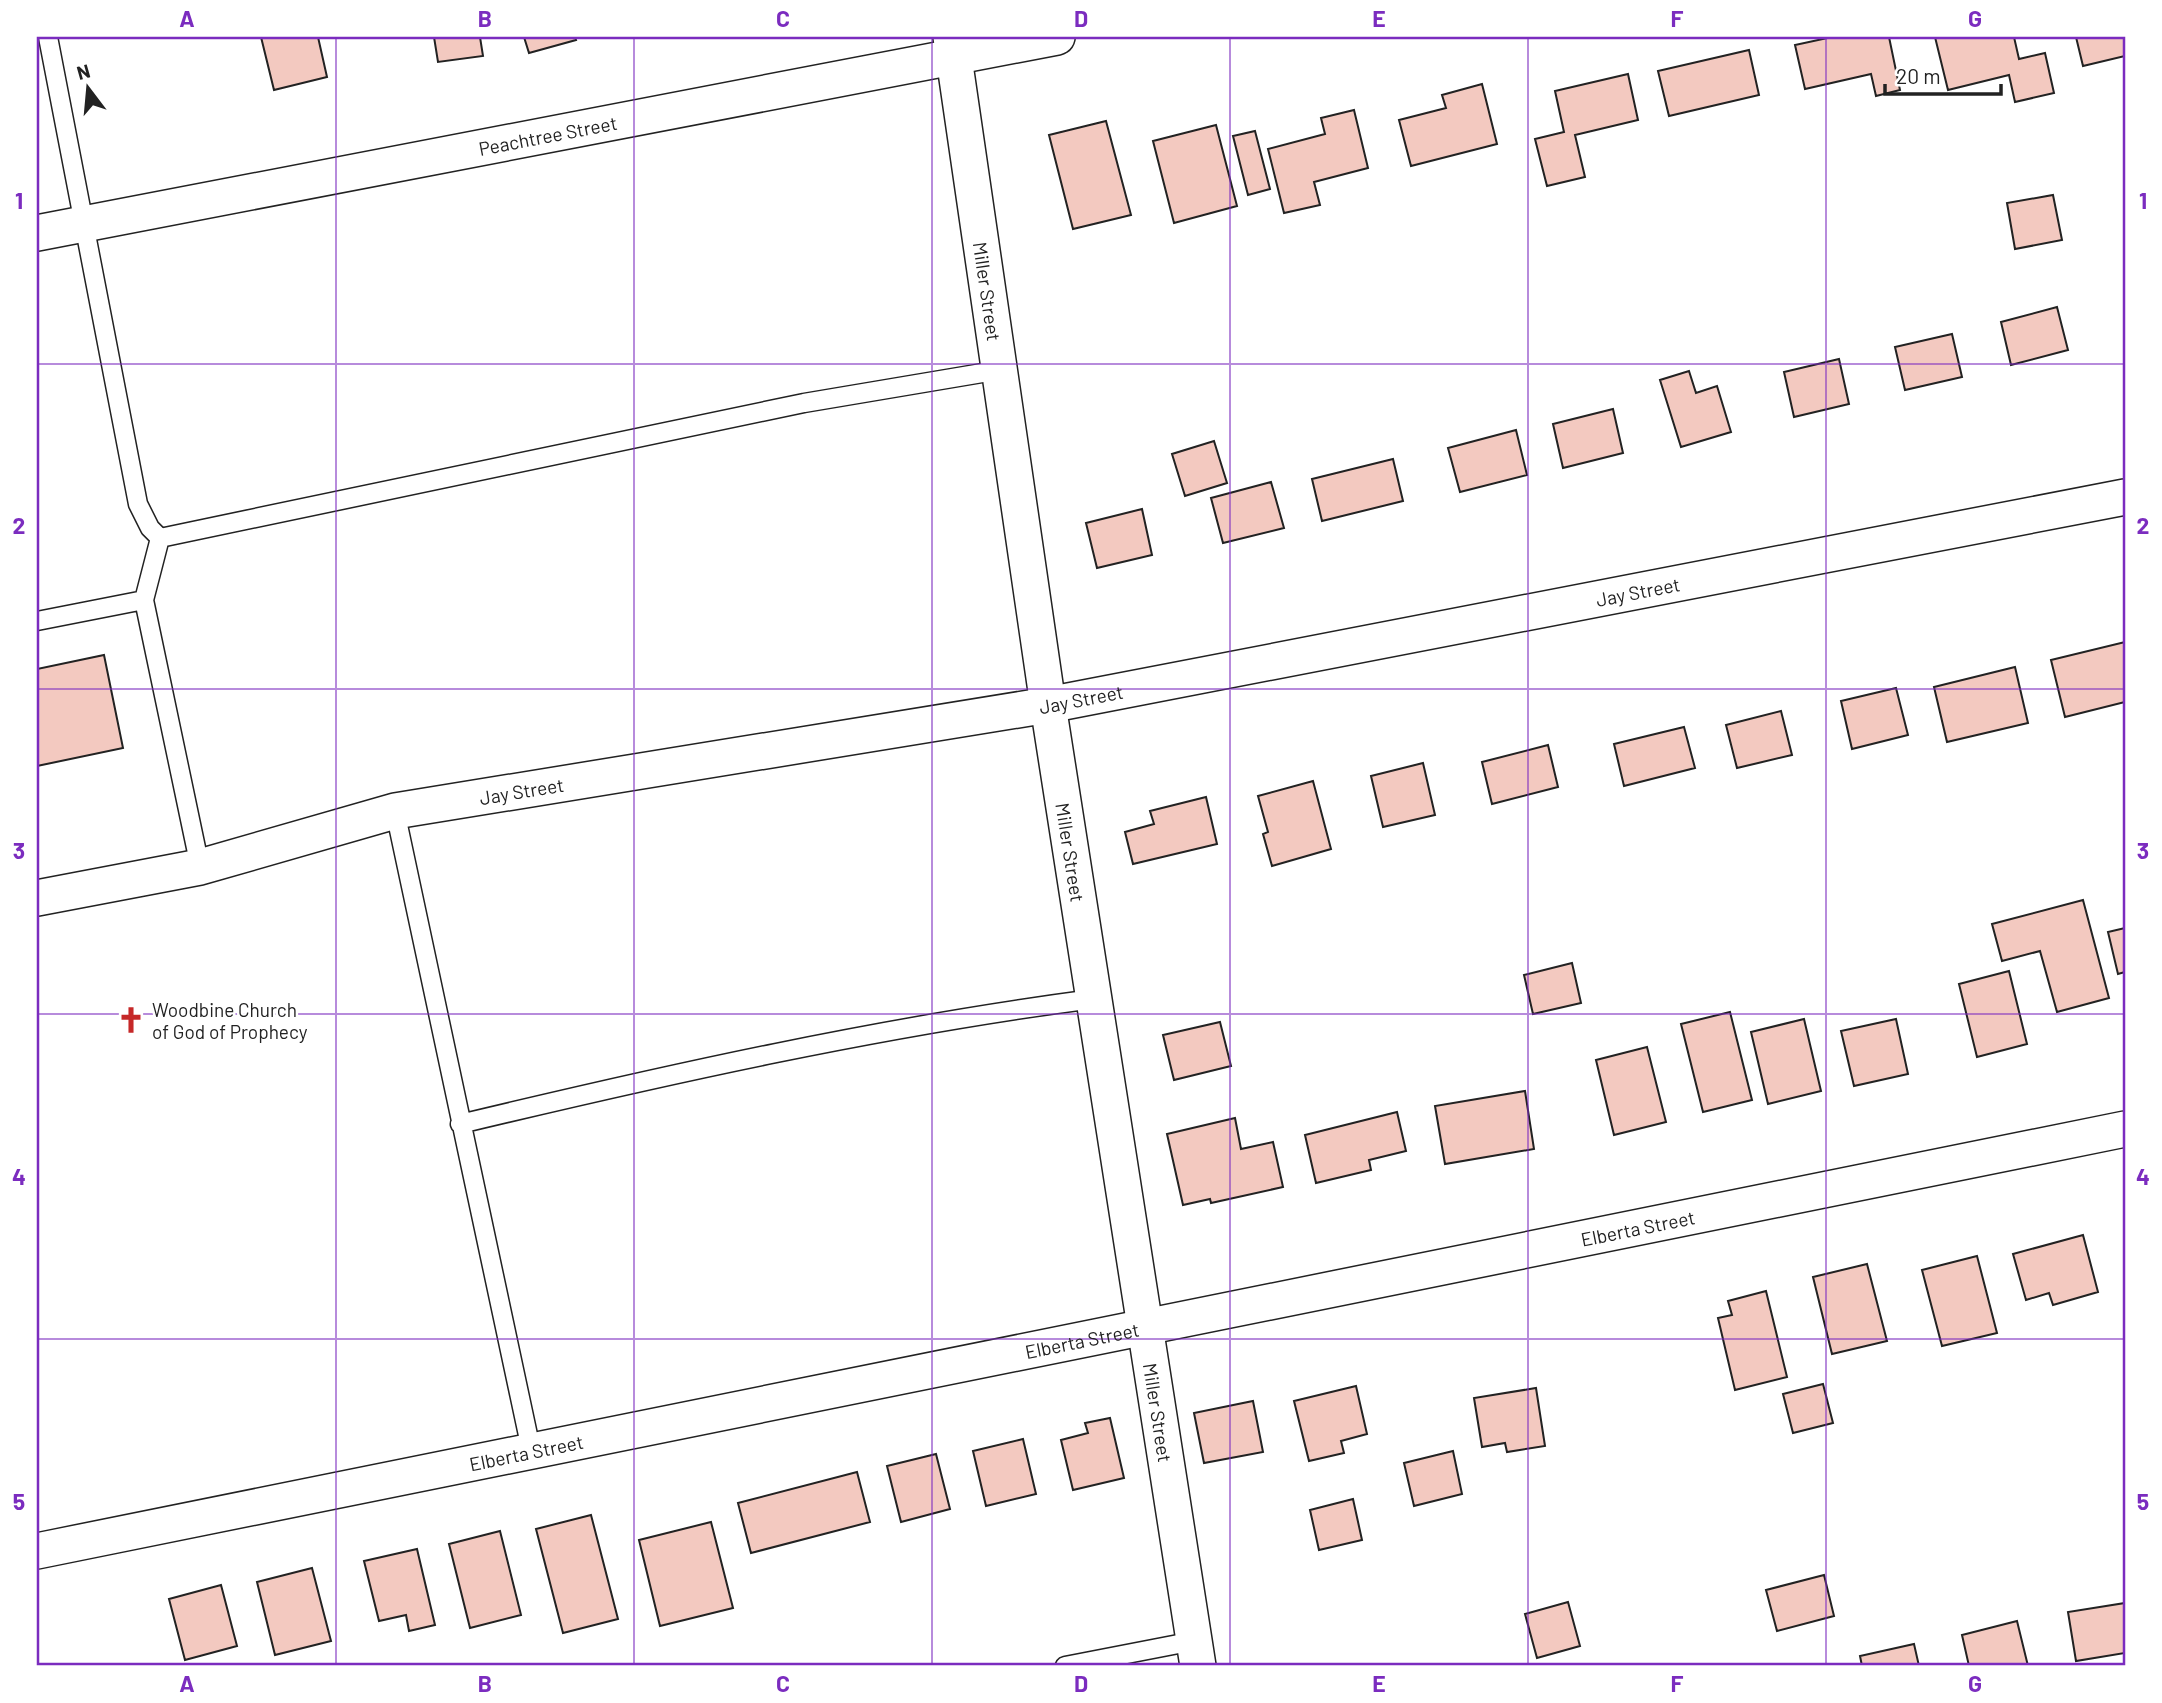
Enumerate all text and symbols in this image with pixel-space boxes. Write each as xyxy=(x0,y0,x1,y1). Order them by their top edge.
text: A xyxy=(179,4,195,32)
text: B xyxy=(478,4,492,32)
text: C xyxy=(776,4,790,32)
text: D xyxy=(1074,4,1088,32)
text: E xyxy=(1372,4,1386,32)
text: F xyxy=(1671,4,1684,32)
text: G xyxy=(1968,4,1982,32)
north arrow xyxy=(52,52,122,122)
scale bar xyxy=(1885,52,2001,96)
text: N xyxy=(74,58,92,84)
text: 20 m xyxy=(1896,63,1941,88)
street label: Peachtree Street xyxy=(476,110,619,159)
text: 1 xyxy=(15,186,23,214)
text: 1 xyxy=(2139,186,2147,214)
street label: Miller Street xyxy=(969,240,1006,342)
text: 2 xyxy=(13,511,25,539)
text: 2 xyxy=(2137,511,2149,539)
street label: Jay Street xyxy=(1594,572,1682,610)
street label: Jay Street xyxy=(1037,679,1125,718)
street label: Jay Street xyxy=(478,772,565,809)
street label: Miller Street xyxy=(1052,801,1090,903)
text: 3 xyxy=(13,836,25,864)
text: 3 xyxy=(2137,836,2149,864)
place label: Woodbine Church of God of Prophecy xyxy=(152,998,308,1043)
church icon: Woodbine Church of God of Prophecy xyxy=(116,1005,146,1035)
text: 4 xyxy=(12,1162,26,1190)
text: 4 xyxy=(2136,1162,2150,1190)
street label: Elberta Street xyxy=(1579,1205,1697,1250)
street label: Elberta Street xyxy=(1023,1317,1141,1363)
street label: Miller Street xyxy=(1139,1361,1177,1464)
street label: Elberta Street xyxy=(467,1429,585,1475)
text: 5 xyxy=(13,1487,25,1515)
text: 5 xyxy=(2137,1487,2149,1515)
text: A xyxy=(179,1669,195,1697)
text: B xyxy=(478,1669,492,1697)
text: C xyxy=(776,1669,790,1697)
text: D xyxy=(1074,1669,1088,1697)
text: E xyxy=(1372,1669,1386,1697)
text: F xyxy=(1671,1669,1684,1697)
text: G xyxy=(1968,1669,1982,1697)

